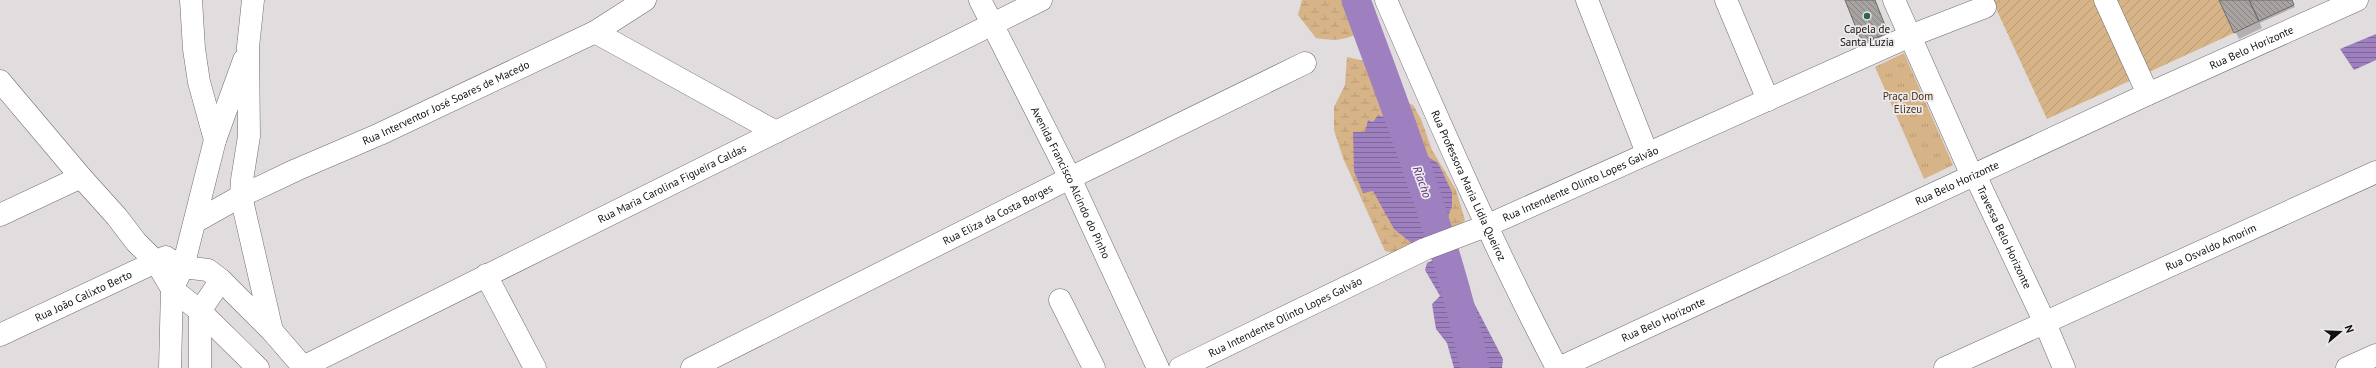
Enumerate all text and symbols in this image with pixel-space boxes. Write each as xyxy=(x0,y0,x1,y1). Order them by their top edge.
marker: Capela de Santa Luzia xyxy=(1862,11,1872,21)
place label: Capela de Santa Luzia xyxy=(1840,22,1894,49)
street label: Rua Belo Horizonte xyxy=(2207,22,2296,72)
street label: Rua Interventor José Soares de Macedo xyxy=(360,57,532,148)
park label: Praça Dom Elizeu xyxy=(1883,89,1933,116)
street label: Avenida Francisco Alcindo do Pinho xyxy=(1028,104,1113,261)
street label: Rua Professora Maria Lídia Queiroz xyxy=(1428,108,1509,263)
street label: Rua Maria Carolina Figueira Caldas xyxy=(595,141,749,226)
street label: Rua Intendente Olinto Lopes Galvão xyxy=(1500,143,1661,225)
street label: Rua Belo Horizonte xyxy=(1913,157,2002,208)
water label: Riacho xyxy=(1410,164,1435,200)
street label: Rua Eliza da Costa Borges xyxy=(940,181,1055,248)
street label: Travessa Belo Horizonte xyxy=(1974,183,2035,291)
street label: Rua Osvaldo Amorim xyxy=(2163,220,2259,274)
street label: Rua João Calixto Berto xyxy=(32,267,134,325)
street label: Rua Intendente Olinto Lopes Galvão xyxy=(1206,274,1365,360)
street label: Rua Belo Horizonte xyxy=(1619,294,1708,345)
north arrow xyxy=(2320,312,2360,352)
text: N xyxy=(2342,323,2357,334)

